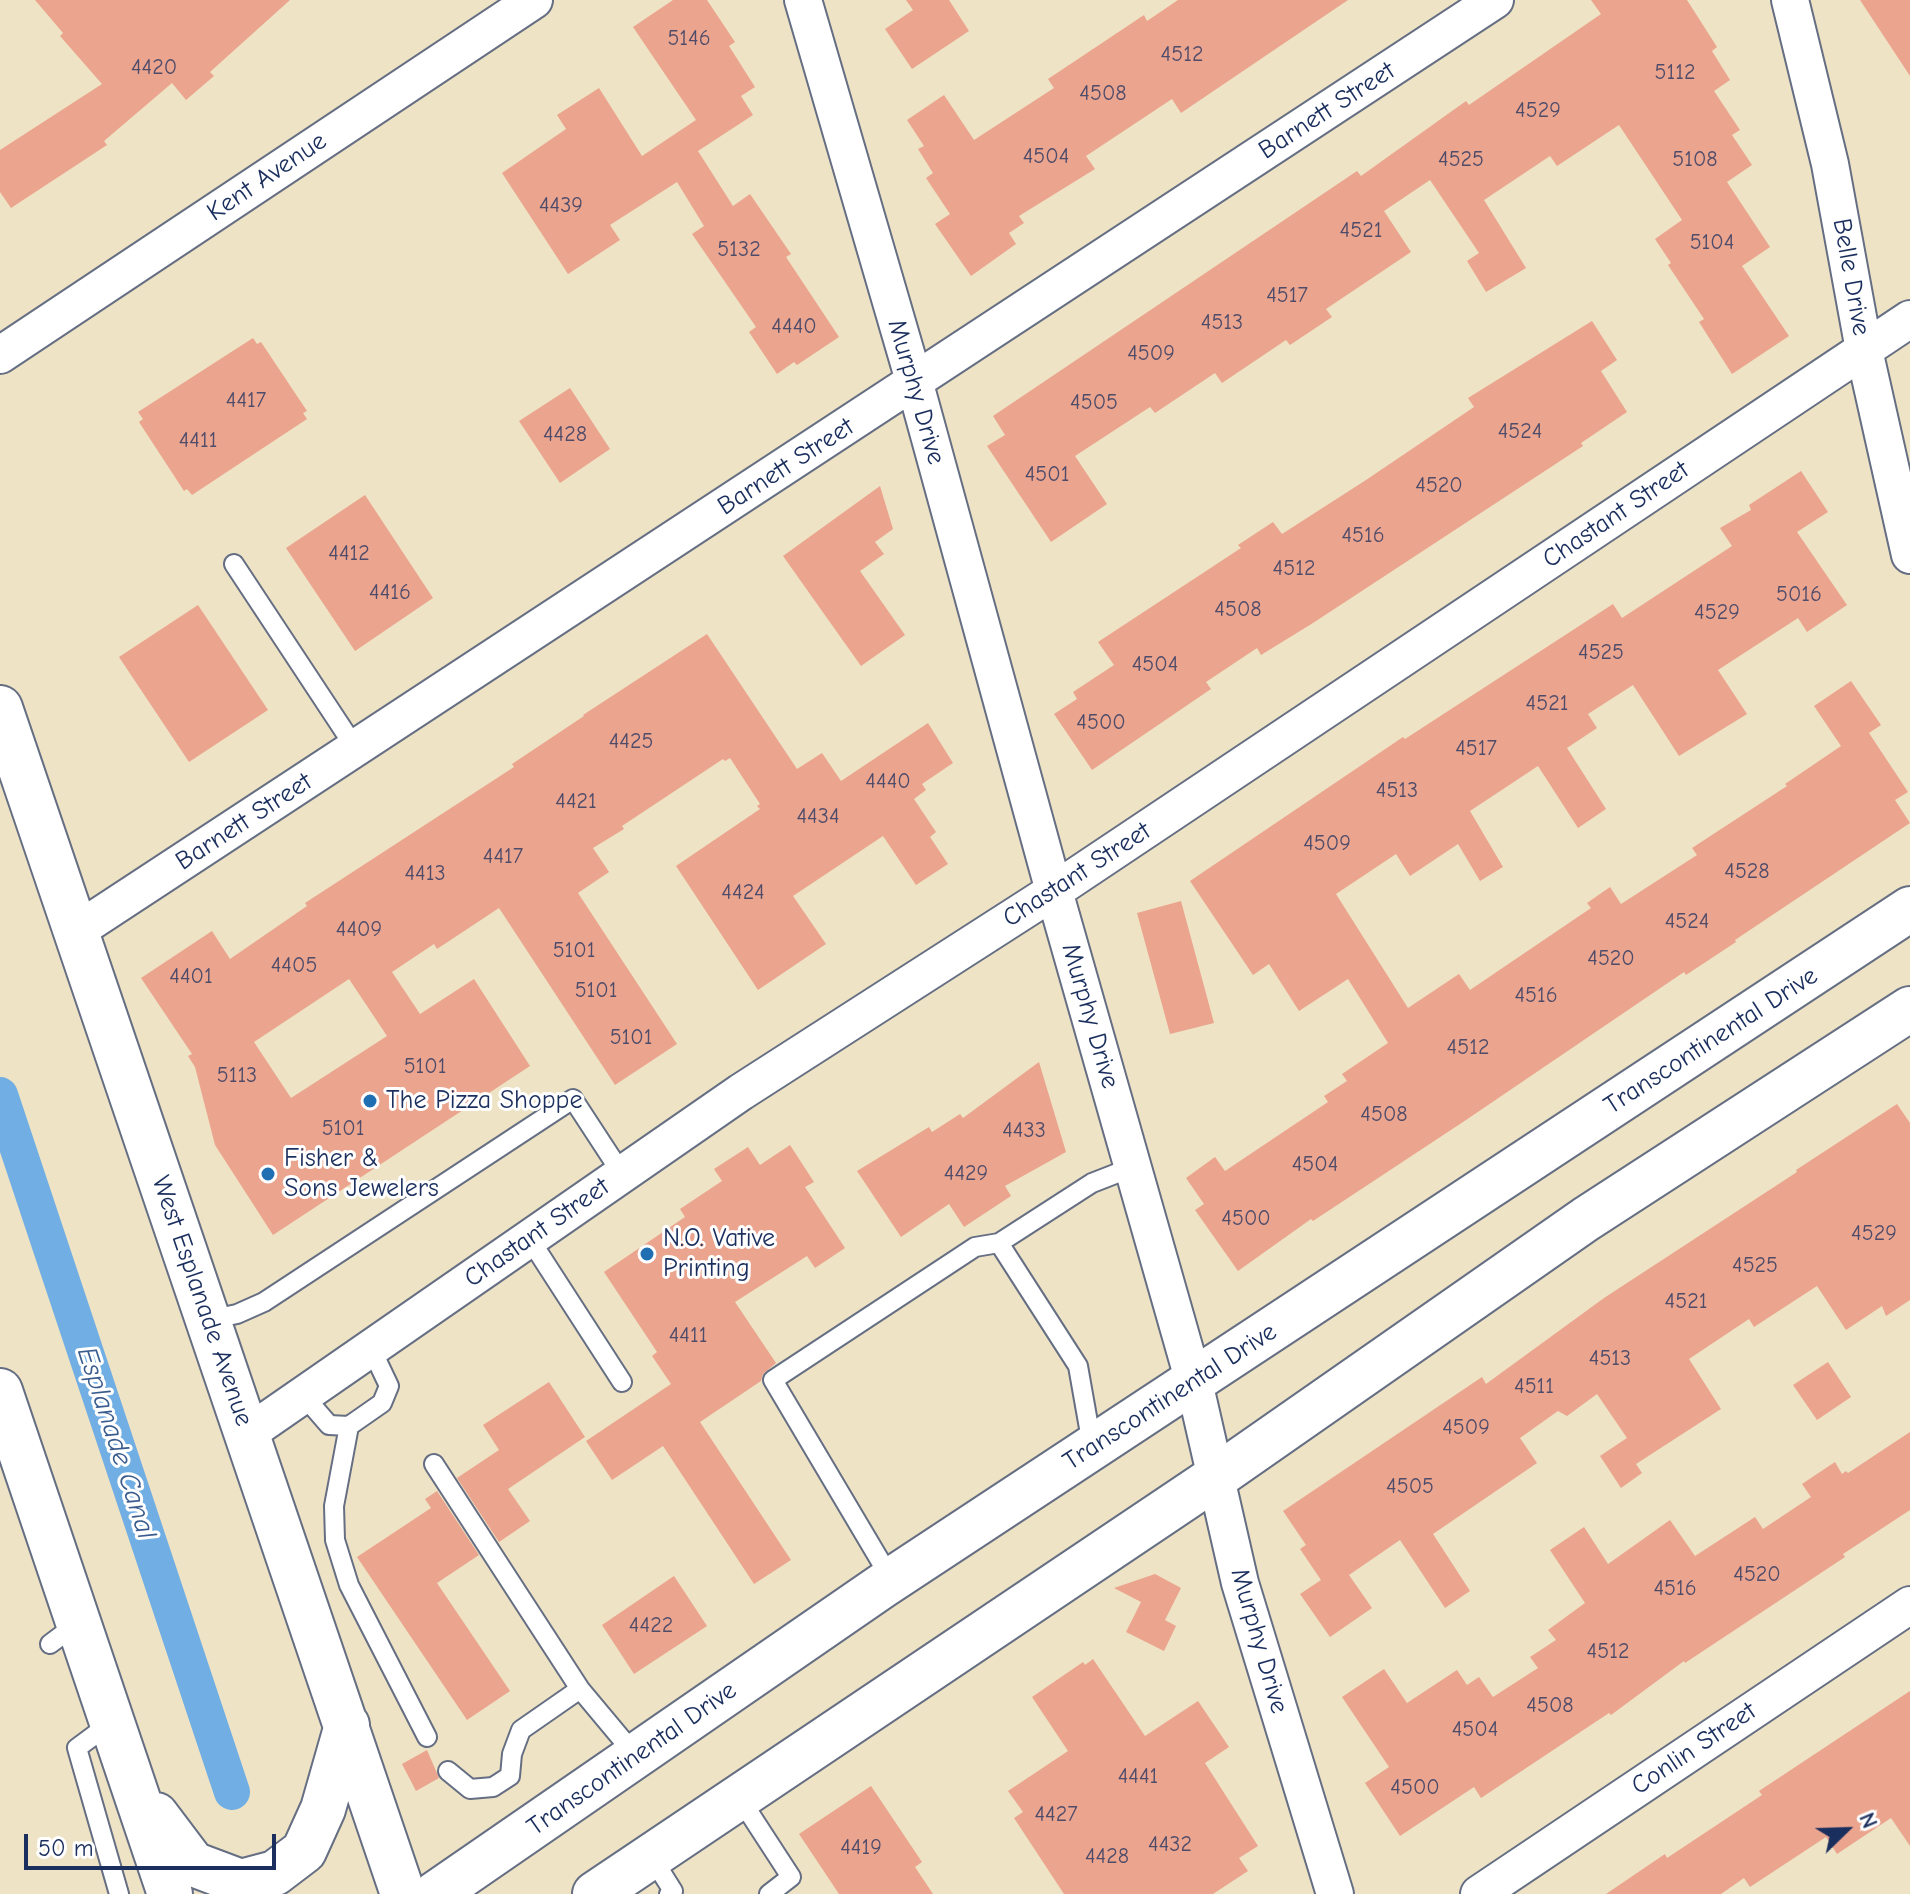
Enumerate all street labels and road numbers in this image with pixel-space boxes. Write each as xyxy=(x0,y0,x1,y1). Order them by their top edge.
street label: Barnett Street xyxy=(1253,55,1401,167)
street label: Kent Avenue xyxy=(201,126,333,228)
street label: Belle Drive xyxy=(1825,216,1877,338)
street label: Murphy Drive xyxy=(880,316,952,468)
street label: Barnett Street xyxy=(712,411,860,523)
street label: Chastant Street xyxy=(1537,455,1695,575)
street label: Barnett Street xyxy=(170,766,318,878)
street label: Chastant Street xyxy=(997,816,1157,934)
street label: Murphy Drive xyxy=(1054,940,1126,1092)
street label: Transcontinental Drive xyxy=(1598,960,1824,1122)
street label: West Esplanade Avenue xyxy=(145,1172,259,1430)
street label: Chastant Street xyxy=(458,1172,616,1294)
street label: Transcontinental Drive xyxy=(1057,1316,1283,1478)
street label: Murphy Drive xyxy=(1223,1565,1295,1717)
street label: Transcontinental Drive xyxy=(521,1675,743,1843)
street label: Conlin Street xyxy=(1626,1696,1762,1802)

